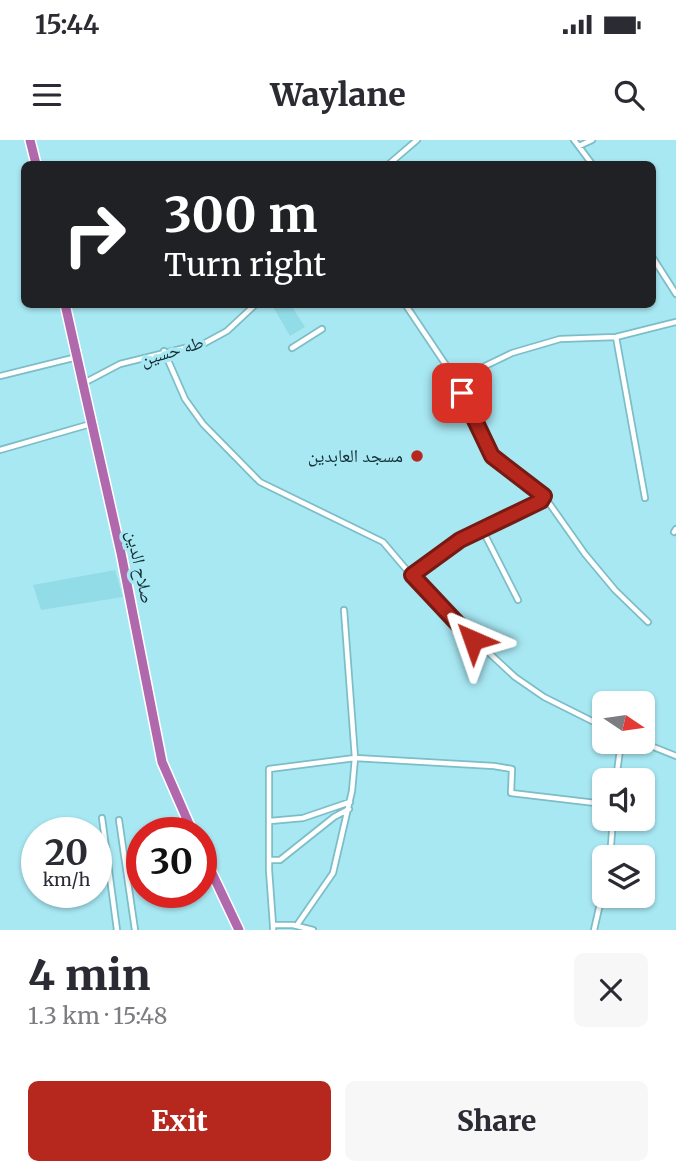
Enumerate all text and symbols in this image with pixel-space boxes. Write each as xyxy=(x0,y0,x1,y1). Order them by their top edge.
text: 15:44 xyxy=(35,8,99,41)
text: Waylane xyxy=(270,75,406,115)
icon: menu xyxy=(28,76,66,114)
icon: search xyxy=(610,76,648,114)
text: 300 m xyxy=(164,184,318,245)
icon: right xyxy=(49,189,140,280)
text: Turn right xyxy=(164,245,326,285)
street label: طه حسين xyxy=(138,330,206,371)
pin xyxy=(432,363,492,423)
icon: arrive xyxy=(443,374,481,412)
place label: مسجد العابدين xyxy=(308,444,403,467)
marker: مسجد العابدين xyxy=(409,448,425,464)
street label: صلاح الدين xyxy=(121,528,159,606)
position arrow xyxy=(436,603,510,677)
north arrow xyxy=(592,691,654,754)
map controls xyxy=(592,691,655,908)
button: sound xyxy=(592,768,655,831)
speed limit sign: 30 xyxy=(126,817,217,908)
text: 20 xyxy=(45,831,88,875)
button: layers xyxy=(592,845,655,908)
text: km/h xyxy=(43,868,90,891)
text: 4 min xyxy=(28,949,150,1001)
button: close xyxy=(574,953,648,1027)
text: 1.3 km · 15:48 xyxy=(28,1001,168,1030)
button: Exit xyxy=(28,1081,331,1161)
button: Share xyxy=(345,1081,648,1161)

